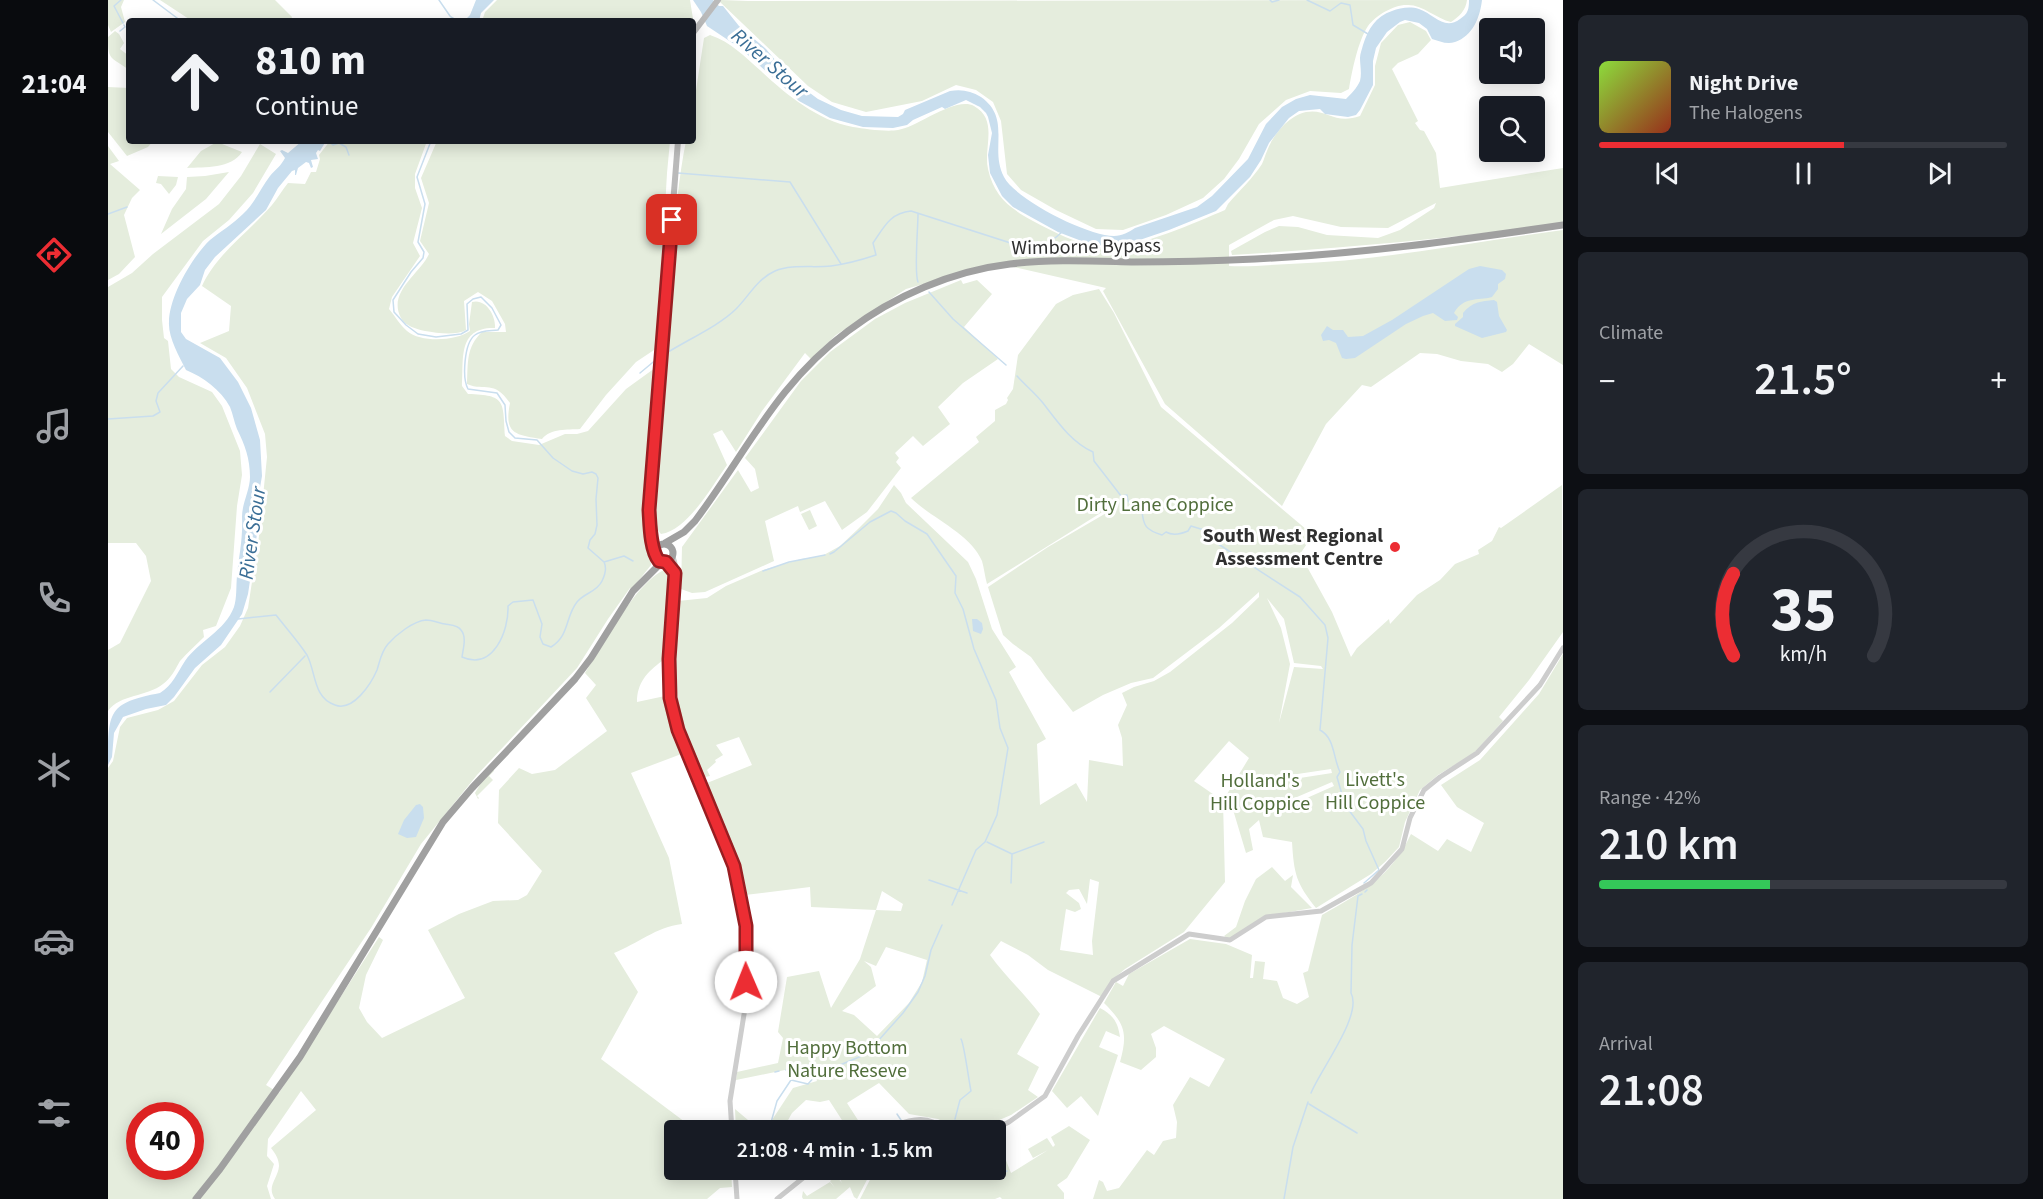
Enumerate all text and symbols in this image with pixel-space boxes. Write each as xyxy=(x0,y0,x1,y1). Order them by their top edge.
map controls xyxy=(1479,18,1545,162)
button: sound xyxy=(1479,18,1545,84)
water label: River Stour xyxy=(725,21,816,106)
text: 810 m xyxy=(255,31,366,91)
icon: ahead xyxy=(156,42,234,120)
text: 21:04 xyxy=(21,65,87,104)
text: Night Drive xyxy=(1689,67,1798,99)
text: Continue xyxy=(255,87,358,126)
button: search xyxy=(1479,96,1545,162)
text: The Halogens xyxy=(1689,99,1803,127)
icon: previous xyxy=(1651,157,1684,190)
icon: pause xyxy=(1787,157,1820,190)
icon: next xyxy=(1923,157,1956,190)
pin xyxy=(646,194,697,245)
icon: arrive xyxy=(655,203,688,236)
street label: Wimborne Bypass xyxy=(1011,232,1161,262)
icon: directions xyxy=(33,234,75,276)
text: Climate xyxy=(1599,319,1663,347)
text: 21.5° xyxy=(1754,348,1852,412)
text: − xyxy=(1599,358,1615,405)
text: + xyxy=(1991,358,2007,405)
icon: music xyxy=(33,405,75,447)
water label: River Stour xyxy=(231,484,273,581)
park label: Dirty Lane Coppice xyxy=(1077,491,1234,519)
place label: South West Regional Assessment Centre xyxy=(1202,522,1383,573)
marker: South West Regional Assessment Centre xyxy=(1388,540,1402,554)
text: 35 xyxy=(1770,567,1836,656)
icon: phone xyxy=(33,577,75,619)
text: km/h xyxy=(1779,640,1827,671)
icon: climate xyxy=(33,749,75,791)
park label: Livett's Hill Coppice xyxy=(1325,766,1425,817)
park label: Holland's Hill Coppice xyxy=(1210,767,1310,818)
text: Range · 42% xyxy=(1599,784,1700,812)
text: 210 km xyxy=(1599,813,1739,877)
icon: car xyxy=(33,920,75,962)
position arrow xyxy=(714,950,778,1014)
text: Arrival xyxy=(1599,1030,1653,1058)
park label: Happy Bottom Nature Reseve xyxy=(786,1034,908,1085)
text: 21:08 xyxy=(1599,1059,1704,1123)
icon: filters xyxy=(33,1092,75,1134)
speed limit sign: 40 xyxy=(126,1102,204,1180)
text: 21:08 · 4 min · 1.5 km xyxy=(737,1134,933,1166)

